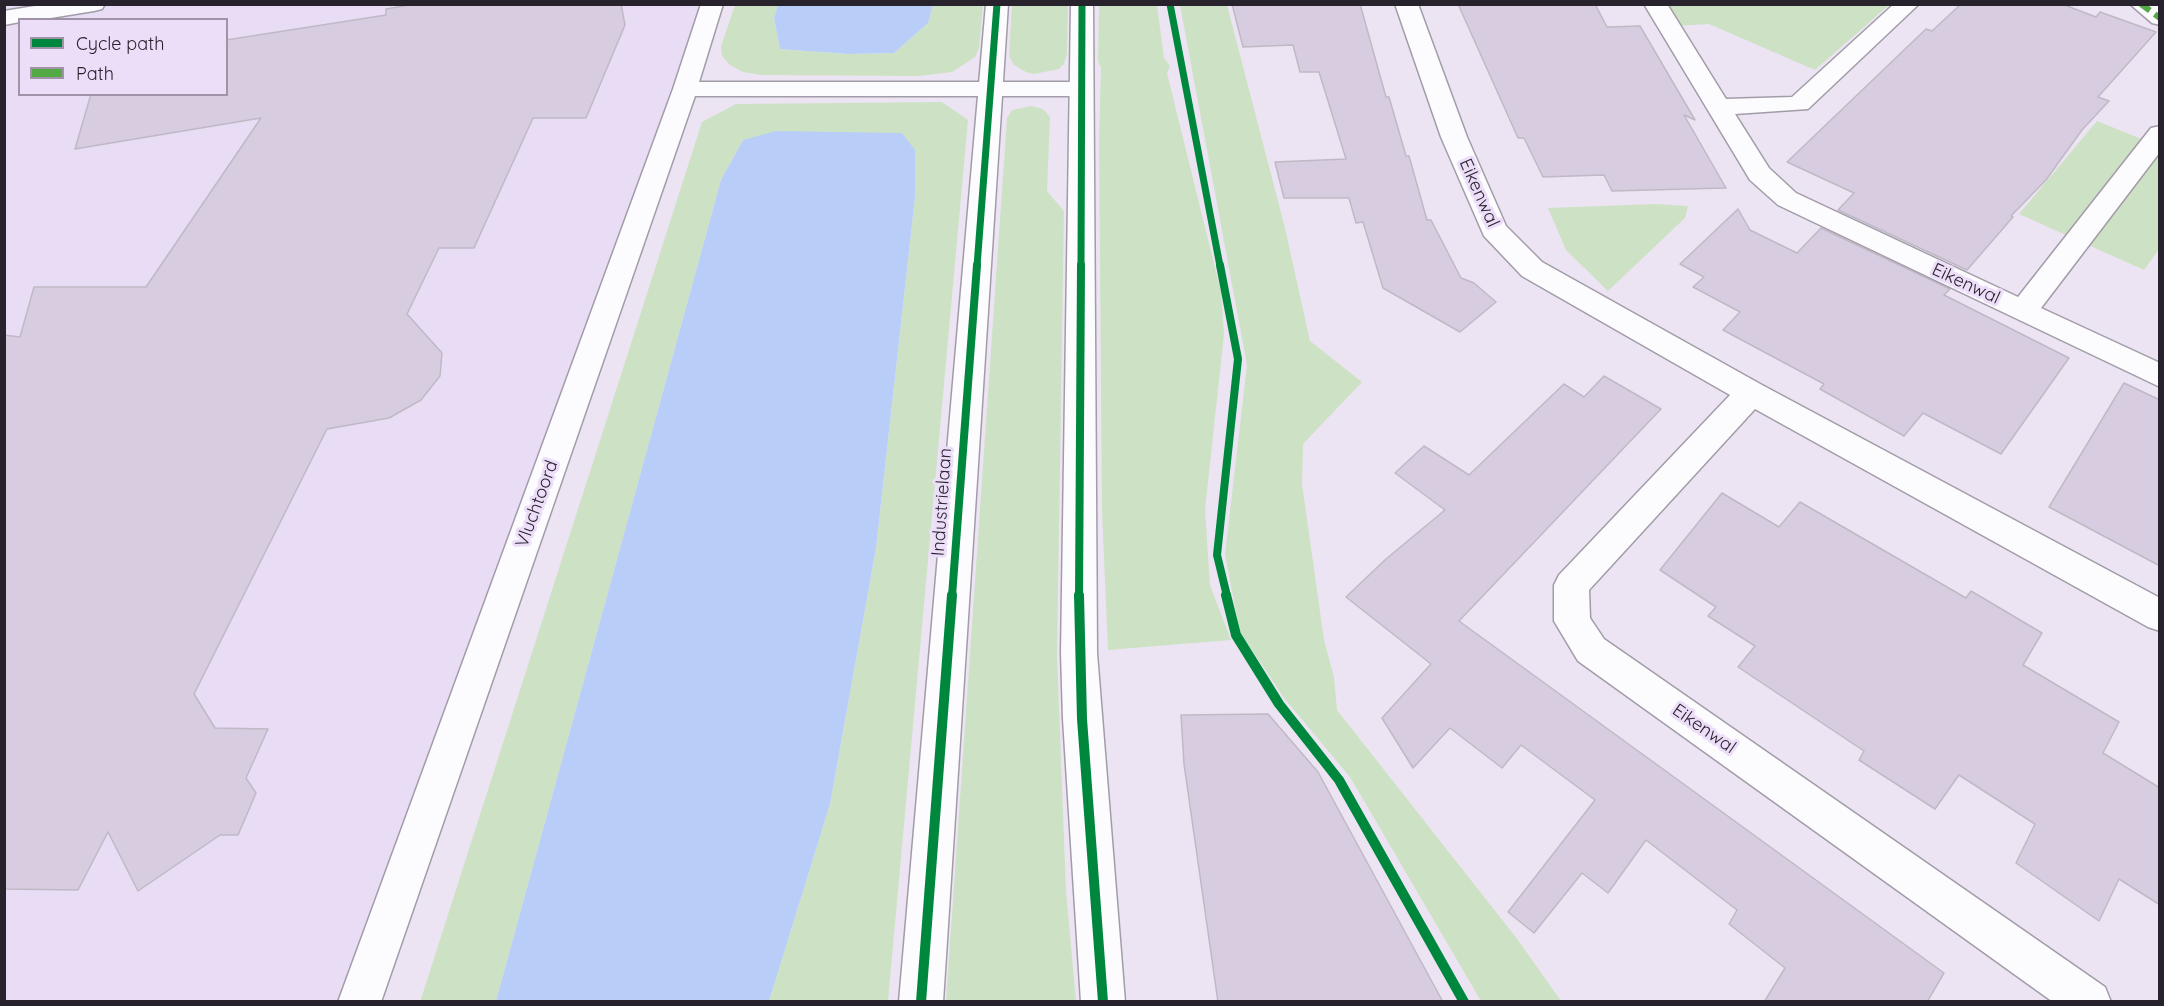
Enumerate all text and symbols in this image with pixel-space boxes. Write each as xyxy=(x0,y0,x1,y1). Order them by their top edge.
legend xyxy=(18,18,228,96)
text: Cycle path xyxy=(76,32,164,55)
text: Path xyxy=(76,62,114,85)
street label: Eikenwal xyxy=(1454,155,1504,231)
street label: Eikenwal xyxy=(1929,259,2003,309)
street label: Industrielaan xyxy=(927,447,957,557)
street label: Vluchtoord xyxy=(511,458,563,550)
street label: Eikenwal xyxy=(1668,699,1740,759)

